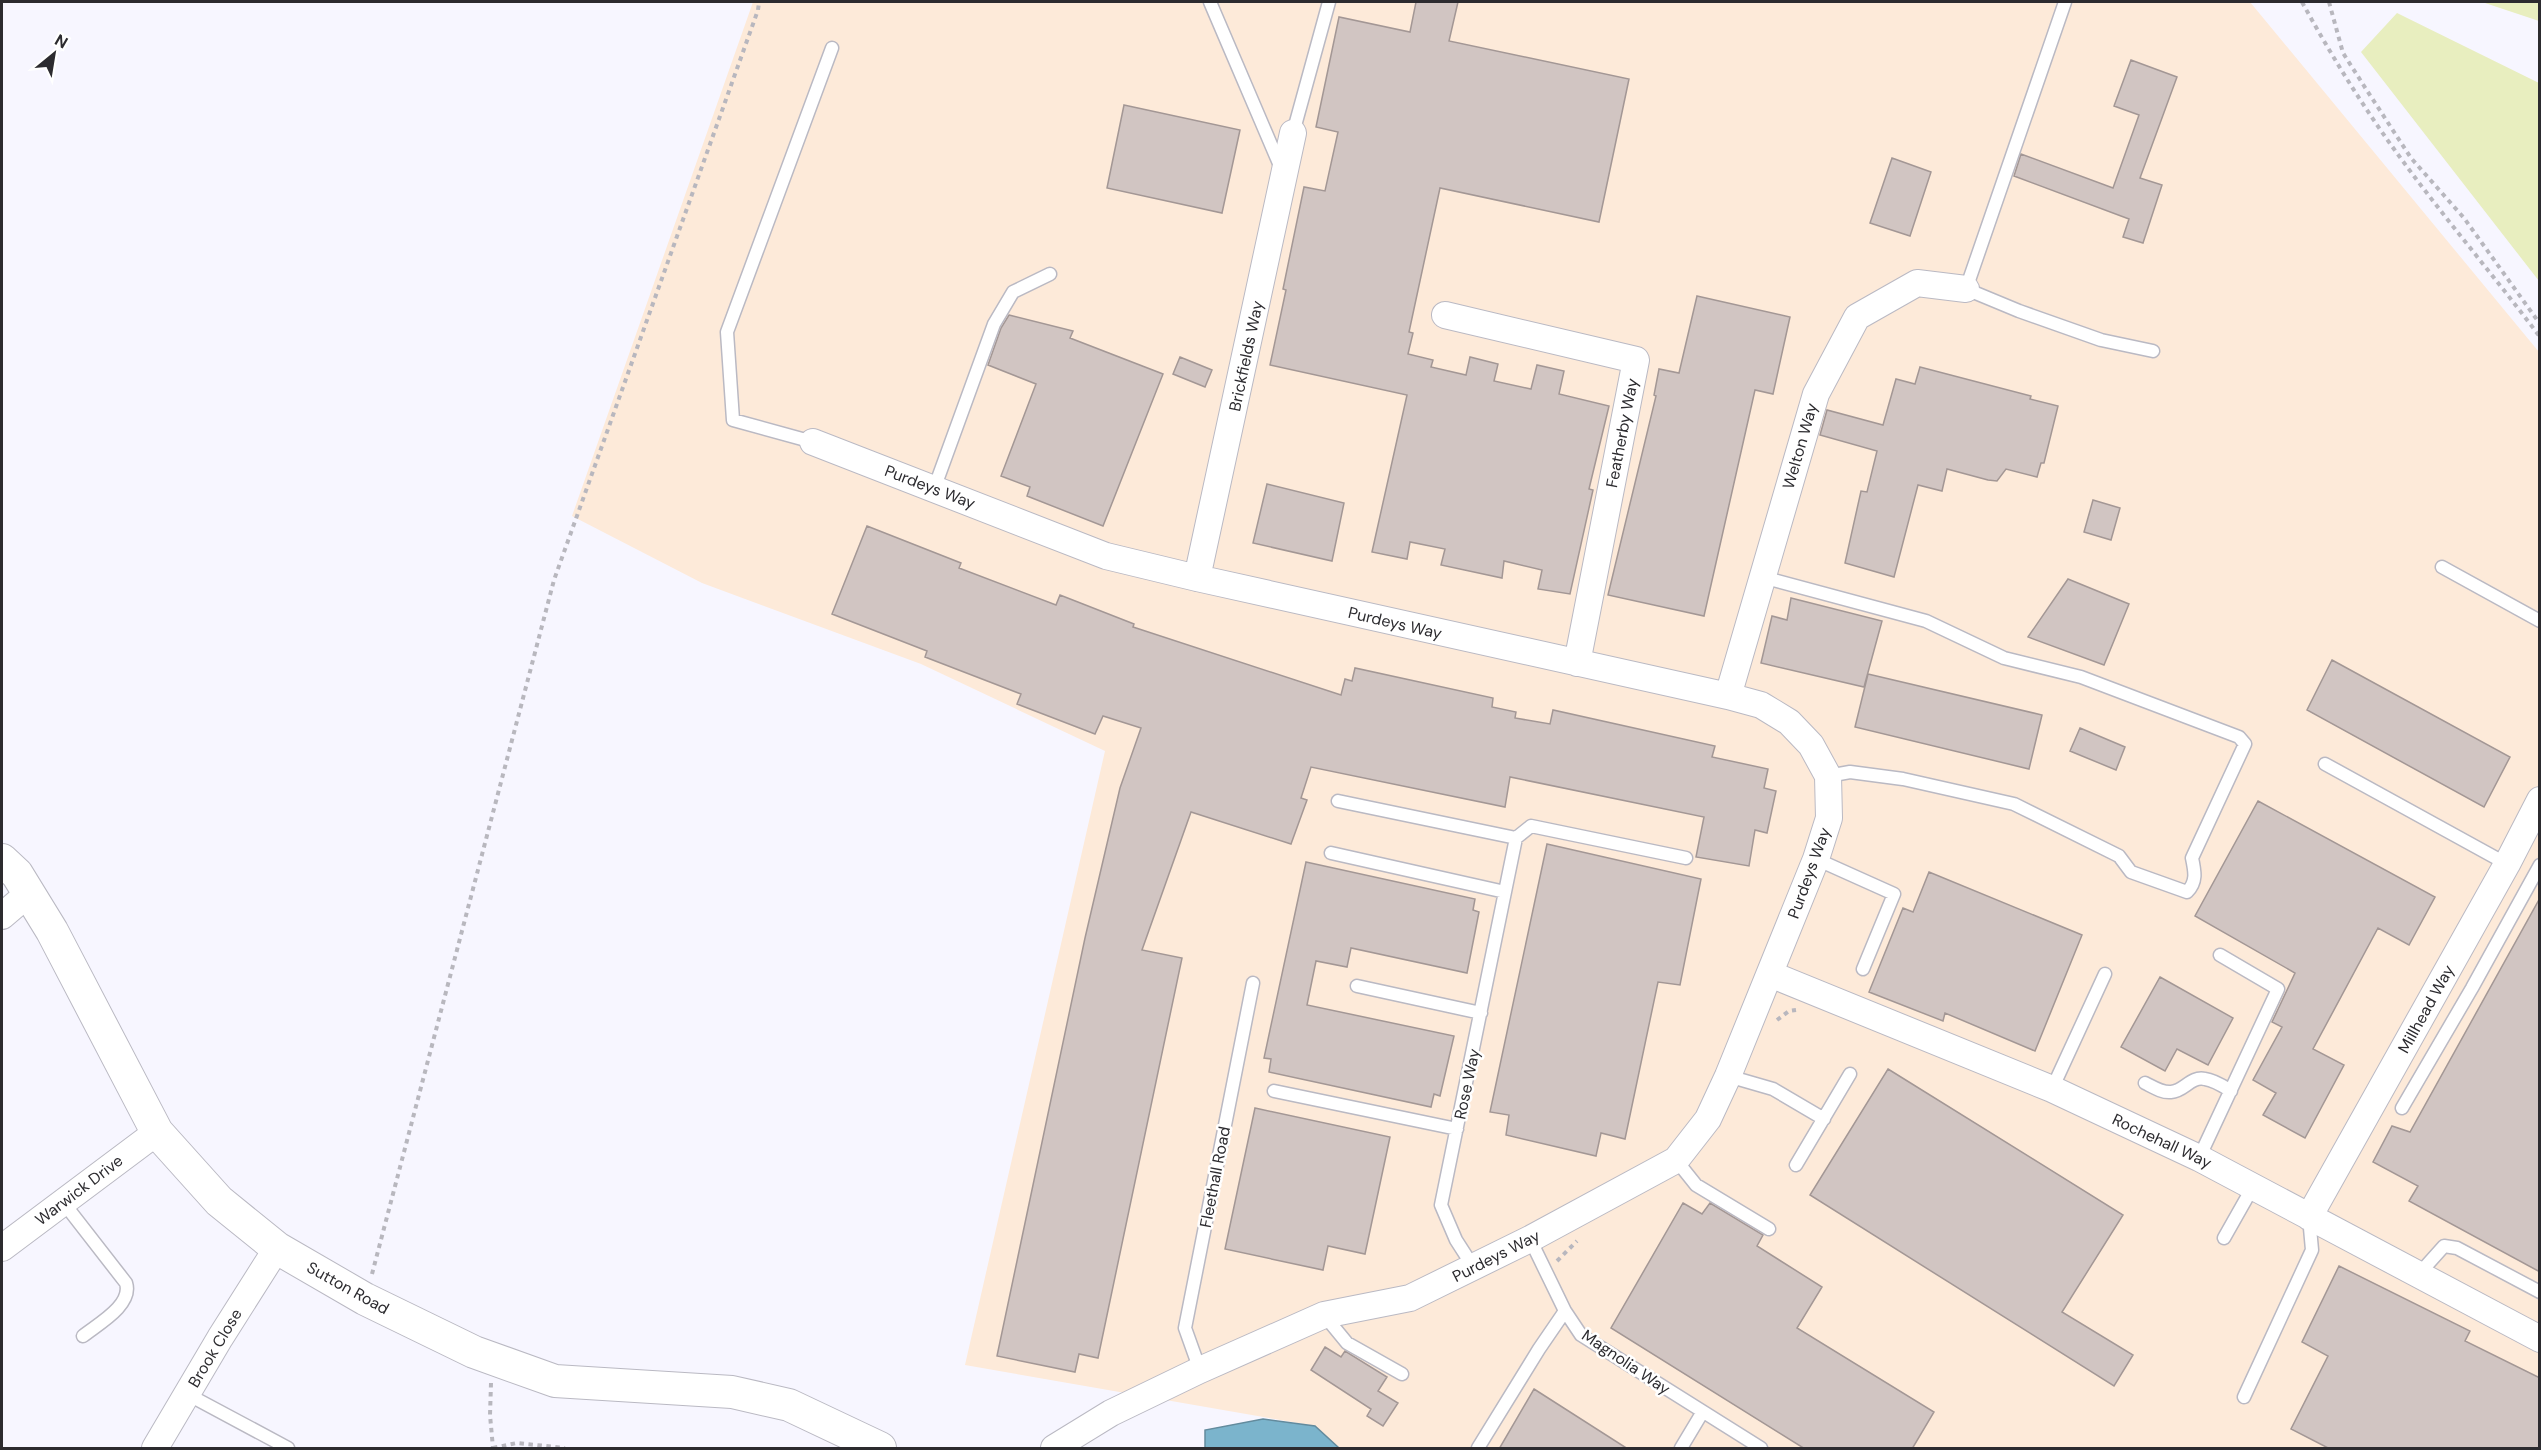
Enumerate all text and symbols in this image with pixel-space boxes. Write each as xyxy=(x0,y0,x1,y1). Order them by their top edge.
north arrow xyxy=(24,24,84,84)
text: N xyxy=(51,29,72,53)
street label: Brickfields Way xyxy=(1224,299,1268,413)
street label: Featherby Way xyxy=(1601,376,1643,489)
street label: Welton Way xyxy=(1778,401,1822,491)
street label: Purdeys Way xyxy=(882,460,979,514)
street label: Purdeys Way xyxy=(1346,602,1444,644)
street label: Purdeys Way xyxy=(1783,824,1835,922)
street label: Millhead Way xyxy=(2393,961,2459,1057)
street label: Rose Way xyxy=(1449,1047,1485,1121)
street label: Rochehall Way xyxy=(2109,1109,2215,1173)
street label: Fleethall Road xyxy=(1195,1125,1235,1229)
street label: Warwick Drive xyxy=(31,1150,127,1230)
street label: Purdeys Way xyxy=(1449,1225,1543,1287)
street label: Sutton Road xyxy=(303,1257,393,1319)
street label: Brook Close xyxy=(183,1305,247,1391)
street label: Magnolia Way xyxy=(1578,1325,1674,1399)

